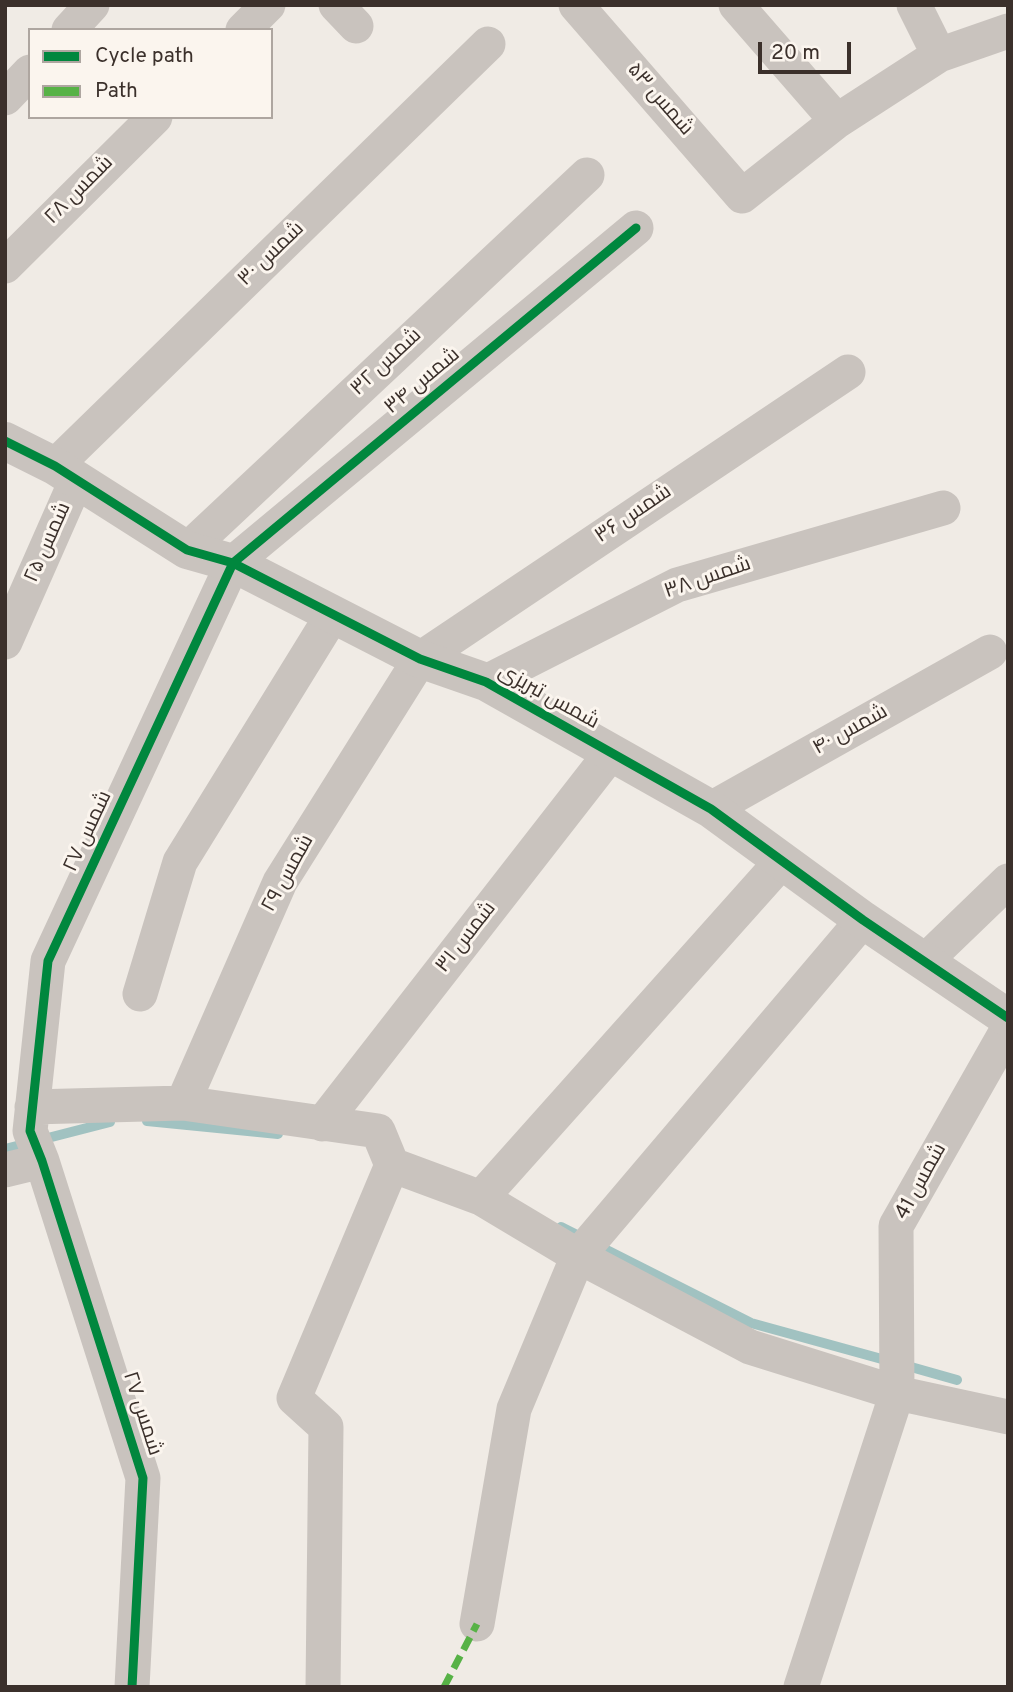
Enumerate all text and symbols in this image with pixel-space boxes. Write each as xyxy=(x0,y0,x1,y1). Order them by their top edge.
legend xyxy=(28,28,273,119)
scale bar xyxy=(761,28,854,72)
text: 20 m xyxy=(771,40,820,67)
text: Cycle path xyxy=(95,43,194,70)
street label: شمس ۵۳ xyxy=(621,58,697,142)
text: Path xyxy=(95,78,138,105)
street label: شمس ۲۸ xyxy=(40,151,120,231)
street label: شمس ۳۰ xyxy=(234,217,310,293)
street label: شمس ۳۲ xyxy=(346,324,428,402)
street label: شمس ۳۴ xyxy=(380,343,466,421)
street label: شمس ۳۶ xyxy=(591,480,677,550)
street label: شمس ۲۵ xyxy=(20,499,78,587)
street label: شمس ۳۸ xyxy=(661,552,755,606)
street label: شمس تبریزی xyxy=(493,660,603,736)
street label: شمس ۴۰ xyxy=(809,700,893,762)
street label: شمس ۲۷ xyxy=(59,787,119,877)
street label: شمس ۲۹ xyxy=(257,831,321,917)
street label: شمس ۳۱ xyxy=(431,897,503,979)
street label: شمس 41 xyxy=(891,1139,953,1225)
street label: شمس ۲۷ xyxy=(116,1369,166,1459)

